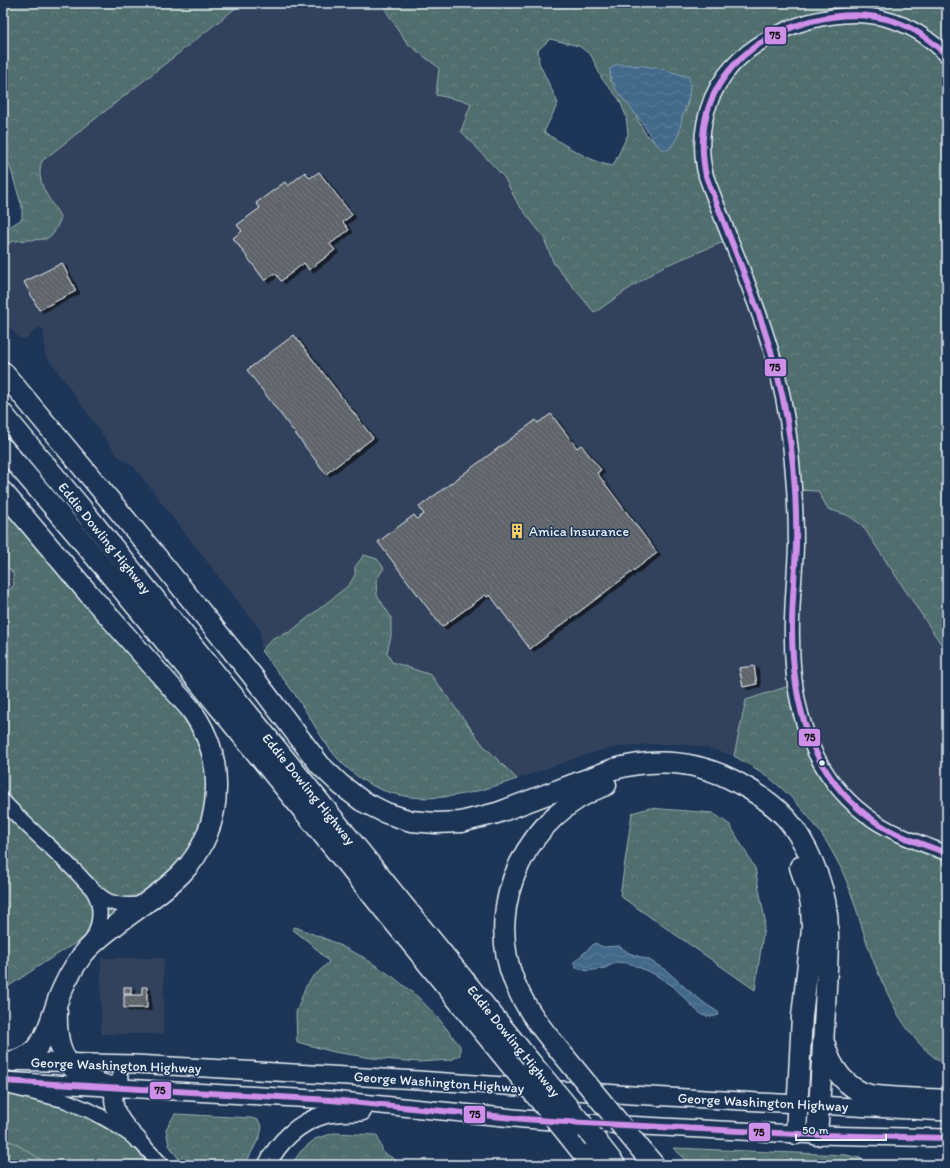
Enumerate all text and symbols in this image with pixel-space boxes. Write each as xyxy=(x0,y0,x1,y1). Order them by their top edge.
line badge: 75 xyxy=(764,26,787,45)
text: 75 xyxy=(768,29,781,42)
line badge: 75 xyxy=(764,358,787,377)
text: 75 xyxy=(768,361,781,374)
street label: Eddie Dowling Highway xyxy=(54,479,155,598)
building icon: Amica Insurance xyxy=(508,522,526,540)
place label: Amica Insurance xyxy=(529,523,629,540)
line badge: 75 xyxy=(798,728,821,747)
street label: Eddie Dowling Highway xyxy=(258,730,359,849)
text: 75 xyxy=(803,731,816,744)
unlabelled marker xyxy=(817,758,827,768)
street label: Eddie Dowling Highway xyxy=(463,982,564,1101)
street label: George Washington Highway xyxy=(30,1054,202,1077)
street label: George Washington Highway xyxy=(353,1068,525,1097)
line badge: 75 xyxy=(149,1081,172,1100)
text: 75 xyxy=(153,1084,166,1097)
street label: George Washington Highway xyxy=(677,1090,849,1115)
line badge: 75 xyxy=(463,1105,486,1124)
text: 75 xyxy=(468,1108,481,1121)
scale bar xyxy=(796,1116,886,1142)
line badge: 75 xyxy=(748,1122,771,1142)
text: 50 m xyxy=(802,1123,828,1137)
text: 75 xyxy=(752,1126,765,1139)

